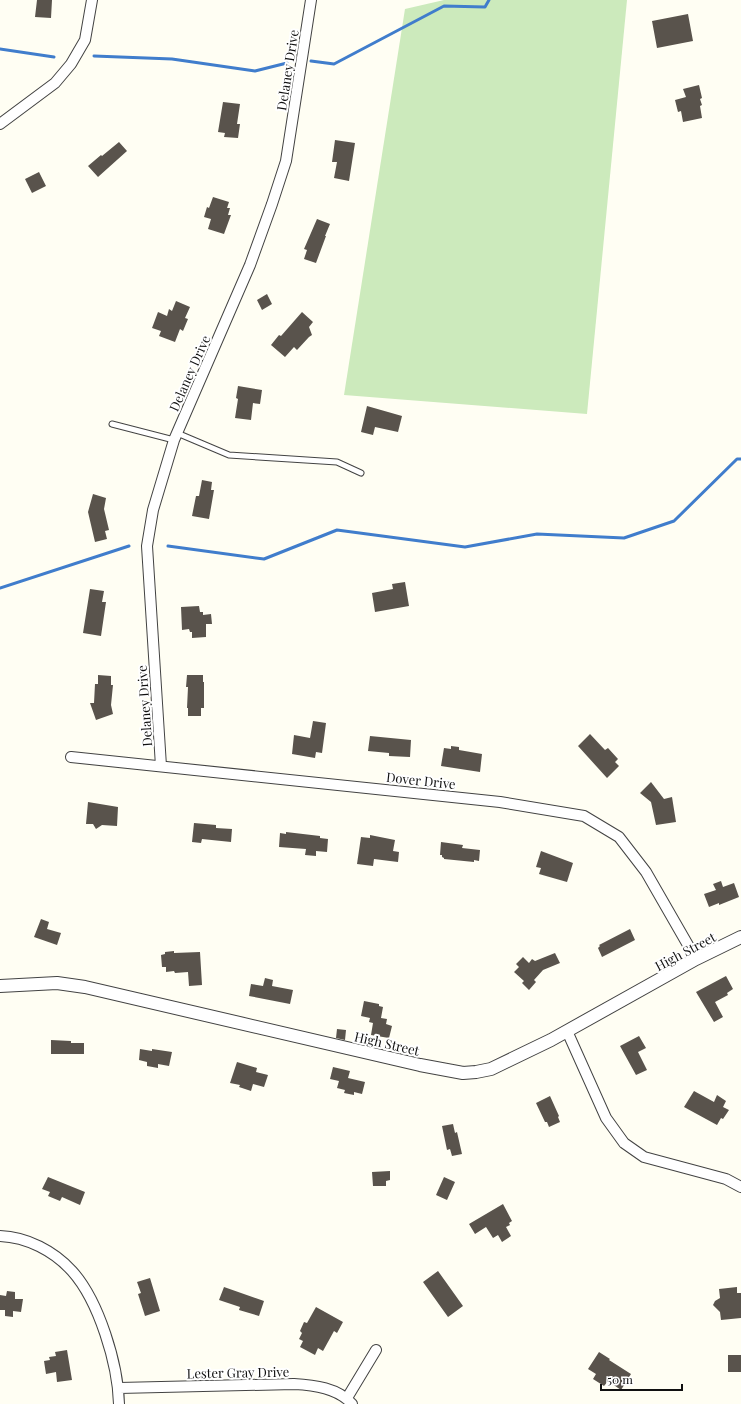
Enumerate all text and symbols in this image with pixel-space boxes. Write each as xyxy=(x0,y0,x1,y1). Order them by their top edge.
street label: Delaney Drive xyxy=(272,28,302,112)
street label: Delaney Drive xyxy=(165,332,214,414)
street label: Delaney Drive xyxy=(133,664,155,747)
street label: Dover Drive xyxy=(385,768,457,792)
street label: High Street xyxy=(652,928,719,974)
street label: High Street xyxy=(353,1027,422,1059)
street label: Lester Gray Drive xyxy=(187,1363,290,1381)
scale bar xyxy=(601,1366,682,1392)
text: 50 m xyxy=(607,1371,633,1387)

